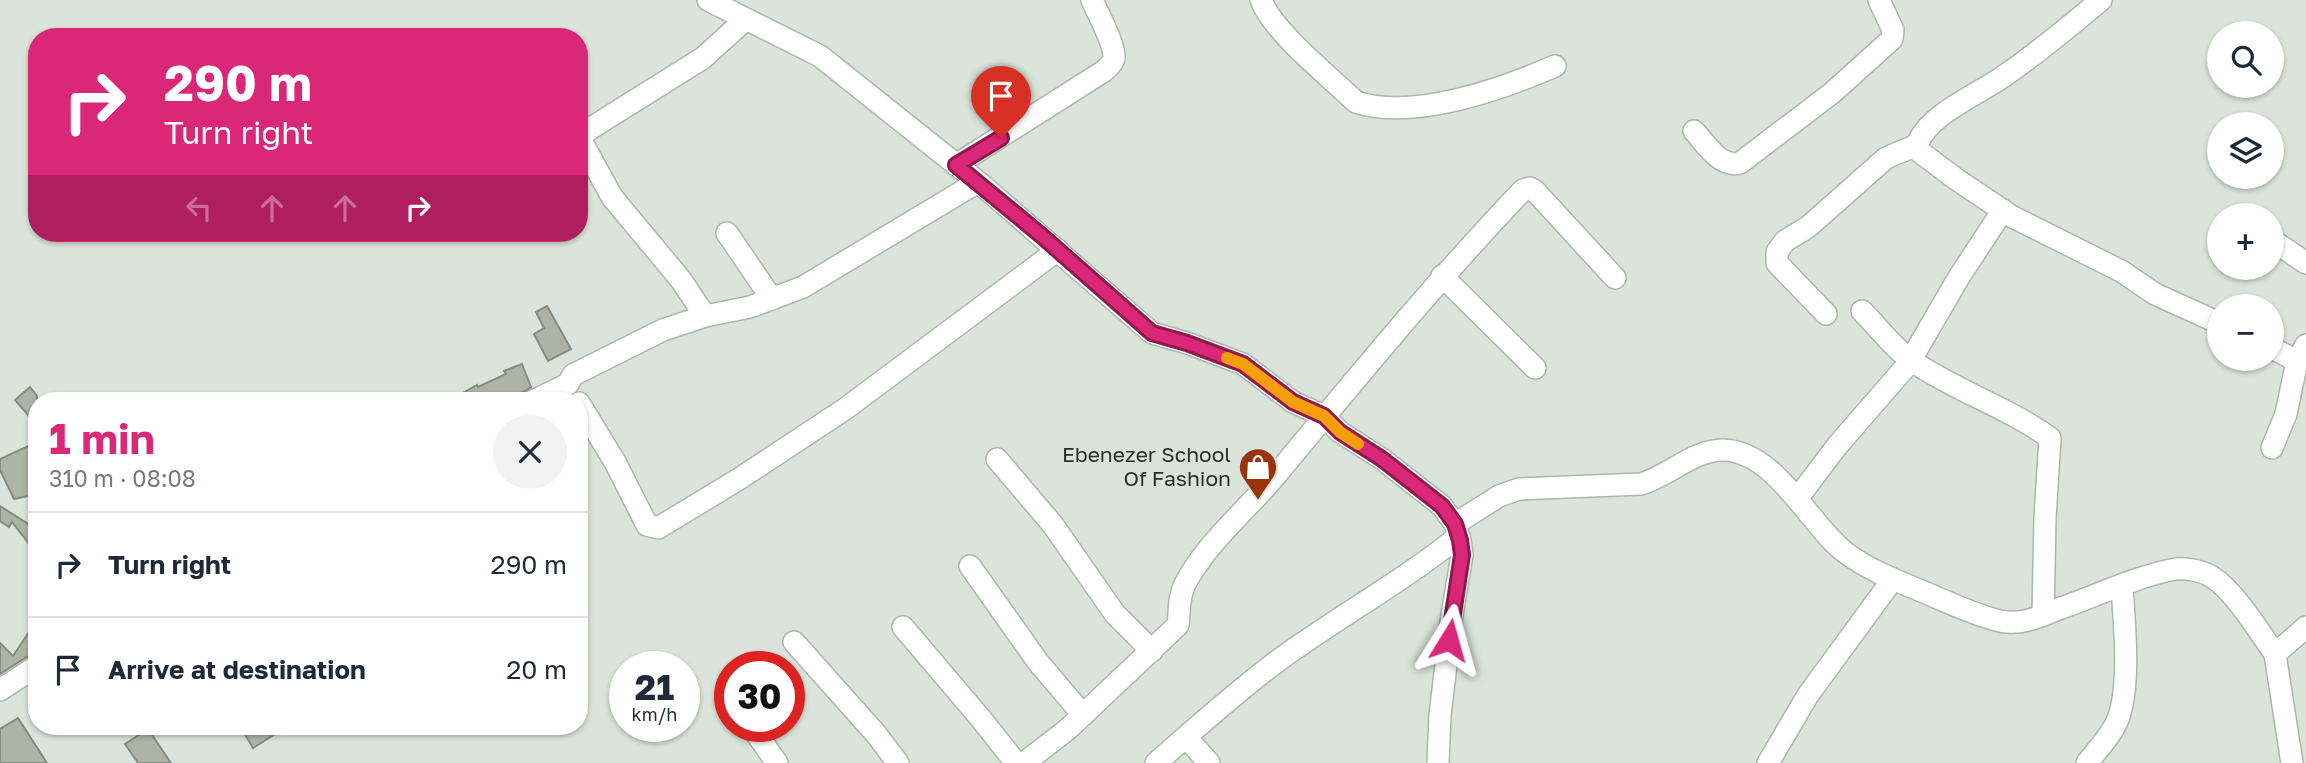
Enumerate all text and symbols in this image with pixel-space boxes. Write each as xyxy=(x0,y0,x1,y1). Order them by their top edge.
map controls xyxy=(2207,21,2284,371)
button: search xyxy=(2207,21,2284,98)
text: 290 m xyxy=(164,53,312,112)
icon: right xyxy=(49,56,140,147)
pin xyxy=(971,66,1031,138)
icon: arrive xyxy=(982,77,1020,115)
button: layers xyxy=(2207,112,2284,189)
text: Turn right xyxy=(164,113,313,151)
icon: left xyxy=(180,189,218,227)
icon: ahead xyxy=(253,189,291,227)
icon: ahead xyxy=(326,189,364,227)
icon: right xyxy=(399,189,437,227)
button: + xyxy=(2207,203,2284,280)
button: − xyxy=(2207,294,2284,371)
text: 1 min xyxy=(49,413,155,463)
button: close xyxy=(493,415,567,489)
place label: Ebenezer School Of Fashion xyxy=(1062,441,1231,491)
shop icon: Ebenezer School Of Fashion xyxy=(1237,446,1279,501)
text: 310 m · 08:08 xyxy=(49,464,196,492)
icon: right xyxy=(49,546,87,584)
text: Turn right xyxy=(108,549,231,580)
text: 290 m xyxy=(491,549,567,580)
position arrow xyxy=(1412,603,1486,677)
icon: arrive xyxy=(49,651,87,689)
speed limit sign: 30 xyxy=(714,651,805,742)
text: Arrive at destination xyxy=(108,654,366,685)
text: 20 m xyxy=(506,654,567,685)
text: 21 xyxy=(635,666,674,708)
text: km/h xyxy=(632,703,677,725)

